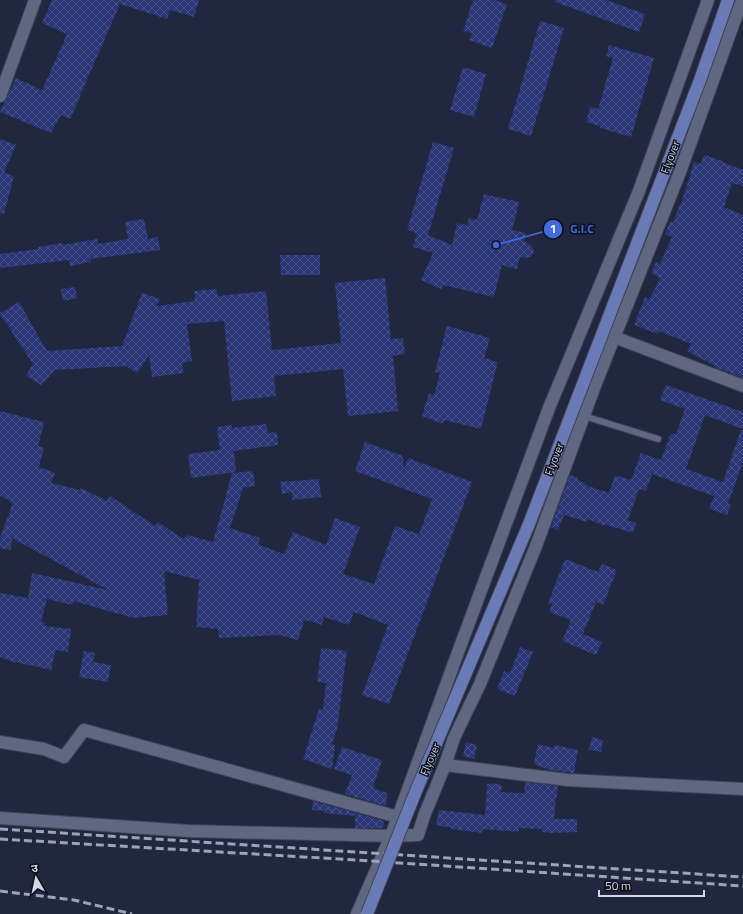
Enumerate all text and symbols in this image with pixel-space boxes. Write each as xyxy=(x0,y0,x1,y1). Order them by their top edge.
street label: Flyover xyxy=(656,138,684,176)
callout: G.I.C xyxy=(543,217,602,241)
text: 1 xyxy=(550,219,556,238)
text: G.I.C xyxy=(570,219,594,238)
street label: Flyover xyxy=(540,440,568,478)
street label: Flyover xyxy=(416,740,444,778)
north arrow xyxy=(16,858,56,898)
text: उ xyxy=(30,860,39,877)
scale bar xyxy=(599,872,704,898)
text: 50 m xyxy=(605,876,631,895)

